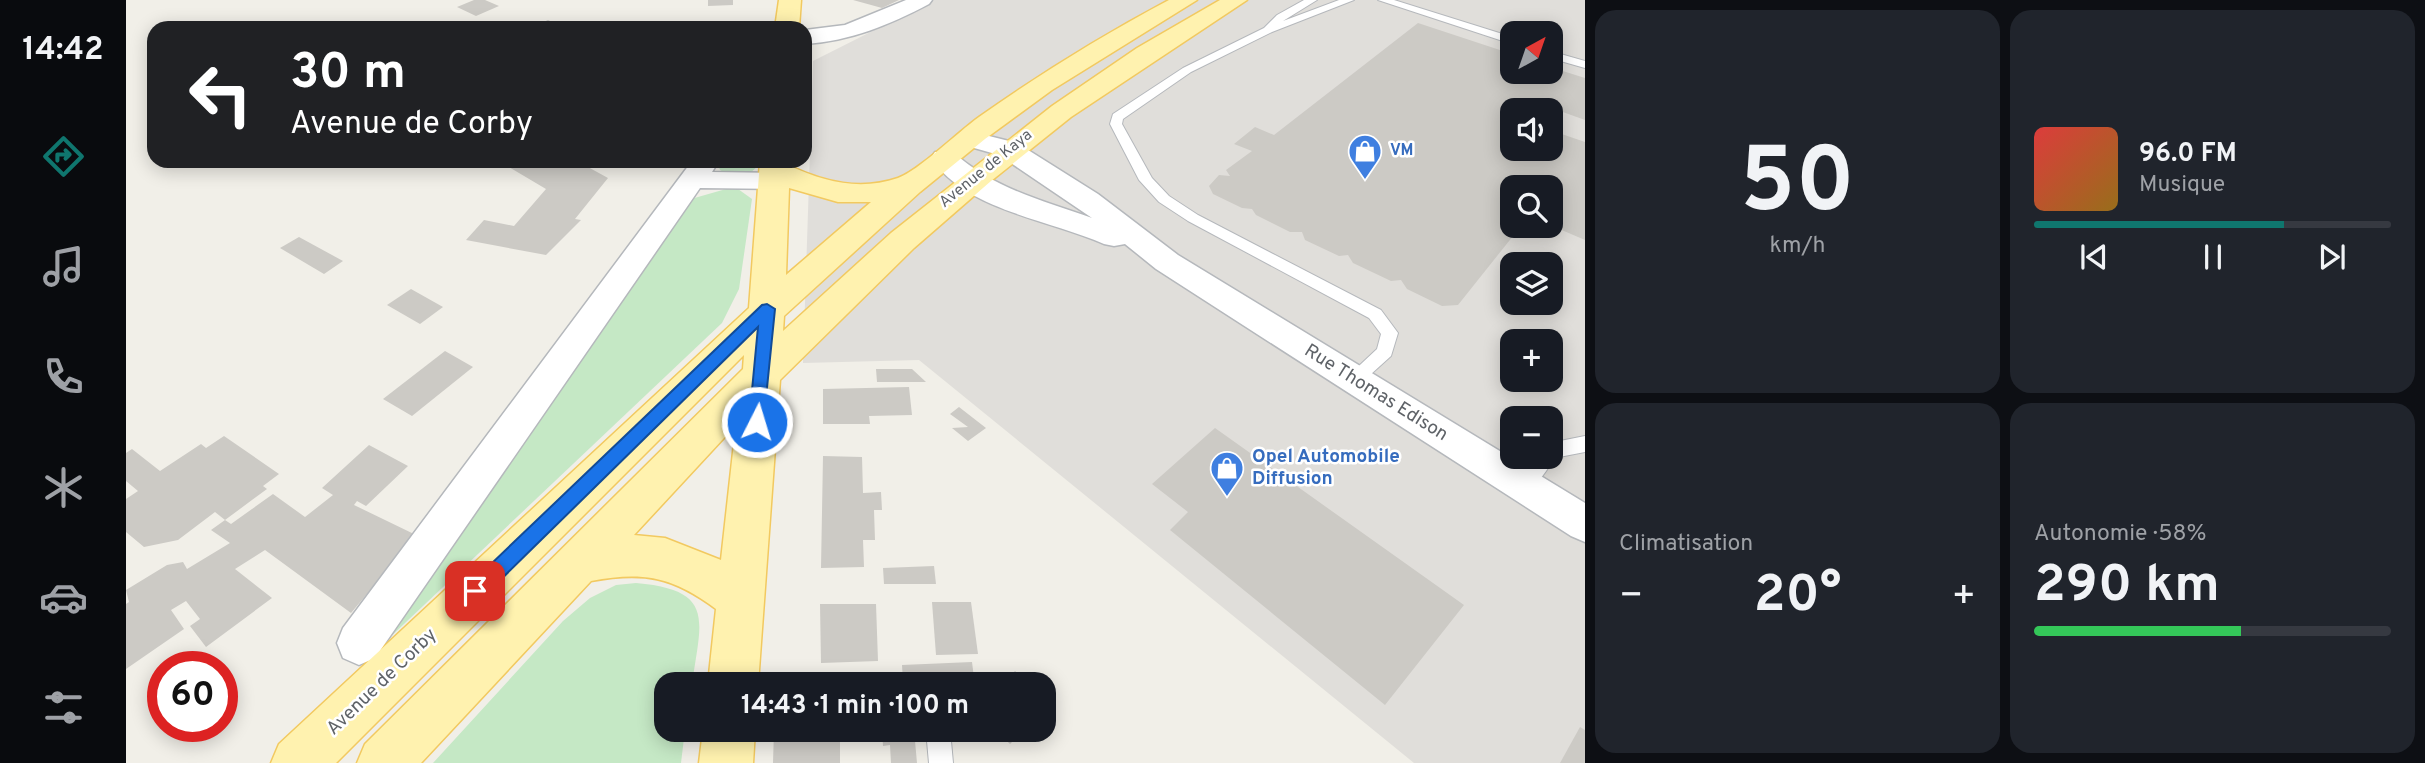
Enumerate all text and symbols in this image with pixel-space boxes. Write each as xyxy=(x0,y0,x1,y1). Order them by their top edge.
north arrow xyxy=(1500,21,1563,84)
map controls xyxy=(1500,21,1563,469)
text: 14:42 xyxy=(22,31,104,71)
text: 30 m xyxy=(290,44,406,106)
icon: left xyxy=(175,49,266,140)
button: sound xyxy=(1500,98,1563,161)
text: Avenue de Corby xyxy=(290,105,533,145)
street label: Avenue de Kaya xyxy=(935,125,1037,213)
text: 50 xyxy=(1740,129,1855,244)
icon: directions xyxy=(39,132,88,181)
shop icon: VM xyxy=(1346,132,1384,181)
text: 96.0 FM xyxy=(2139,138,2237,171)
place label: VM xyxy=(1390,141,1413,161)
text: Musique xyxy=(2139,171,2225,200)
button: search xyxy=(1500,175,1563,238)
text: km/h xyxy=(1770,232,1825,261)
icon: previous xyxy=(2075,238,2113,276)
icon: pause xyxy=(2194,238,2232,276)
icon: next xyxy=(2313,238,2351,276)
icon: music xyxy=(39,242,88,291)
button: layers xyxy=(1500,252,1563,315)
button: + xyxy=(1500,329,1563,392)
street label: Rue Thomas Edison xyxy=(1300,339,1452,447)
icon: phone xyxy=(39,352,88,401)
position arrow xyxy=(720,385,794,459)
button: − xyxy=(1500,406,1563,469)
place label: Opel Automobile Diffusion xyxy=(1252,445,1400,491)
shop icon: Opel Automobile Diffusion xyxy=(1208,449,1246,498)
icon: climate xyxy=(39,463,88,512)
text: Autonomie · 58% xyxy=(2034,520,2207,549)
text: Climatisation xyxy=(1619,530,1753,559)
text: 290 km xyxy=(2034,554,2220,620)
pin xyxy=(445,561,505,621)
text: 20° xyxy=(1754,564,1841,630)
icon: arrive xyxy=(456,572,494,610)
icon: car xyxy=(39,573,88,622)
text: − xyxy=(1619,573,1644,622)
text: + xyxy=(1951,573,1976,622)
street label: Avenue de Corby xyxy=(322,623,442,741)
speed limit sign: 60 xyxy=(147,651,238,742)
icon: filters xyxy=(39,683,88,732)
text: 14:43 · 1 min · 100 m xyxy=(741,690,969,723)

